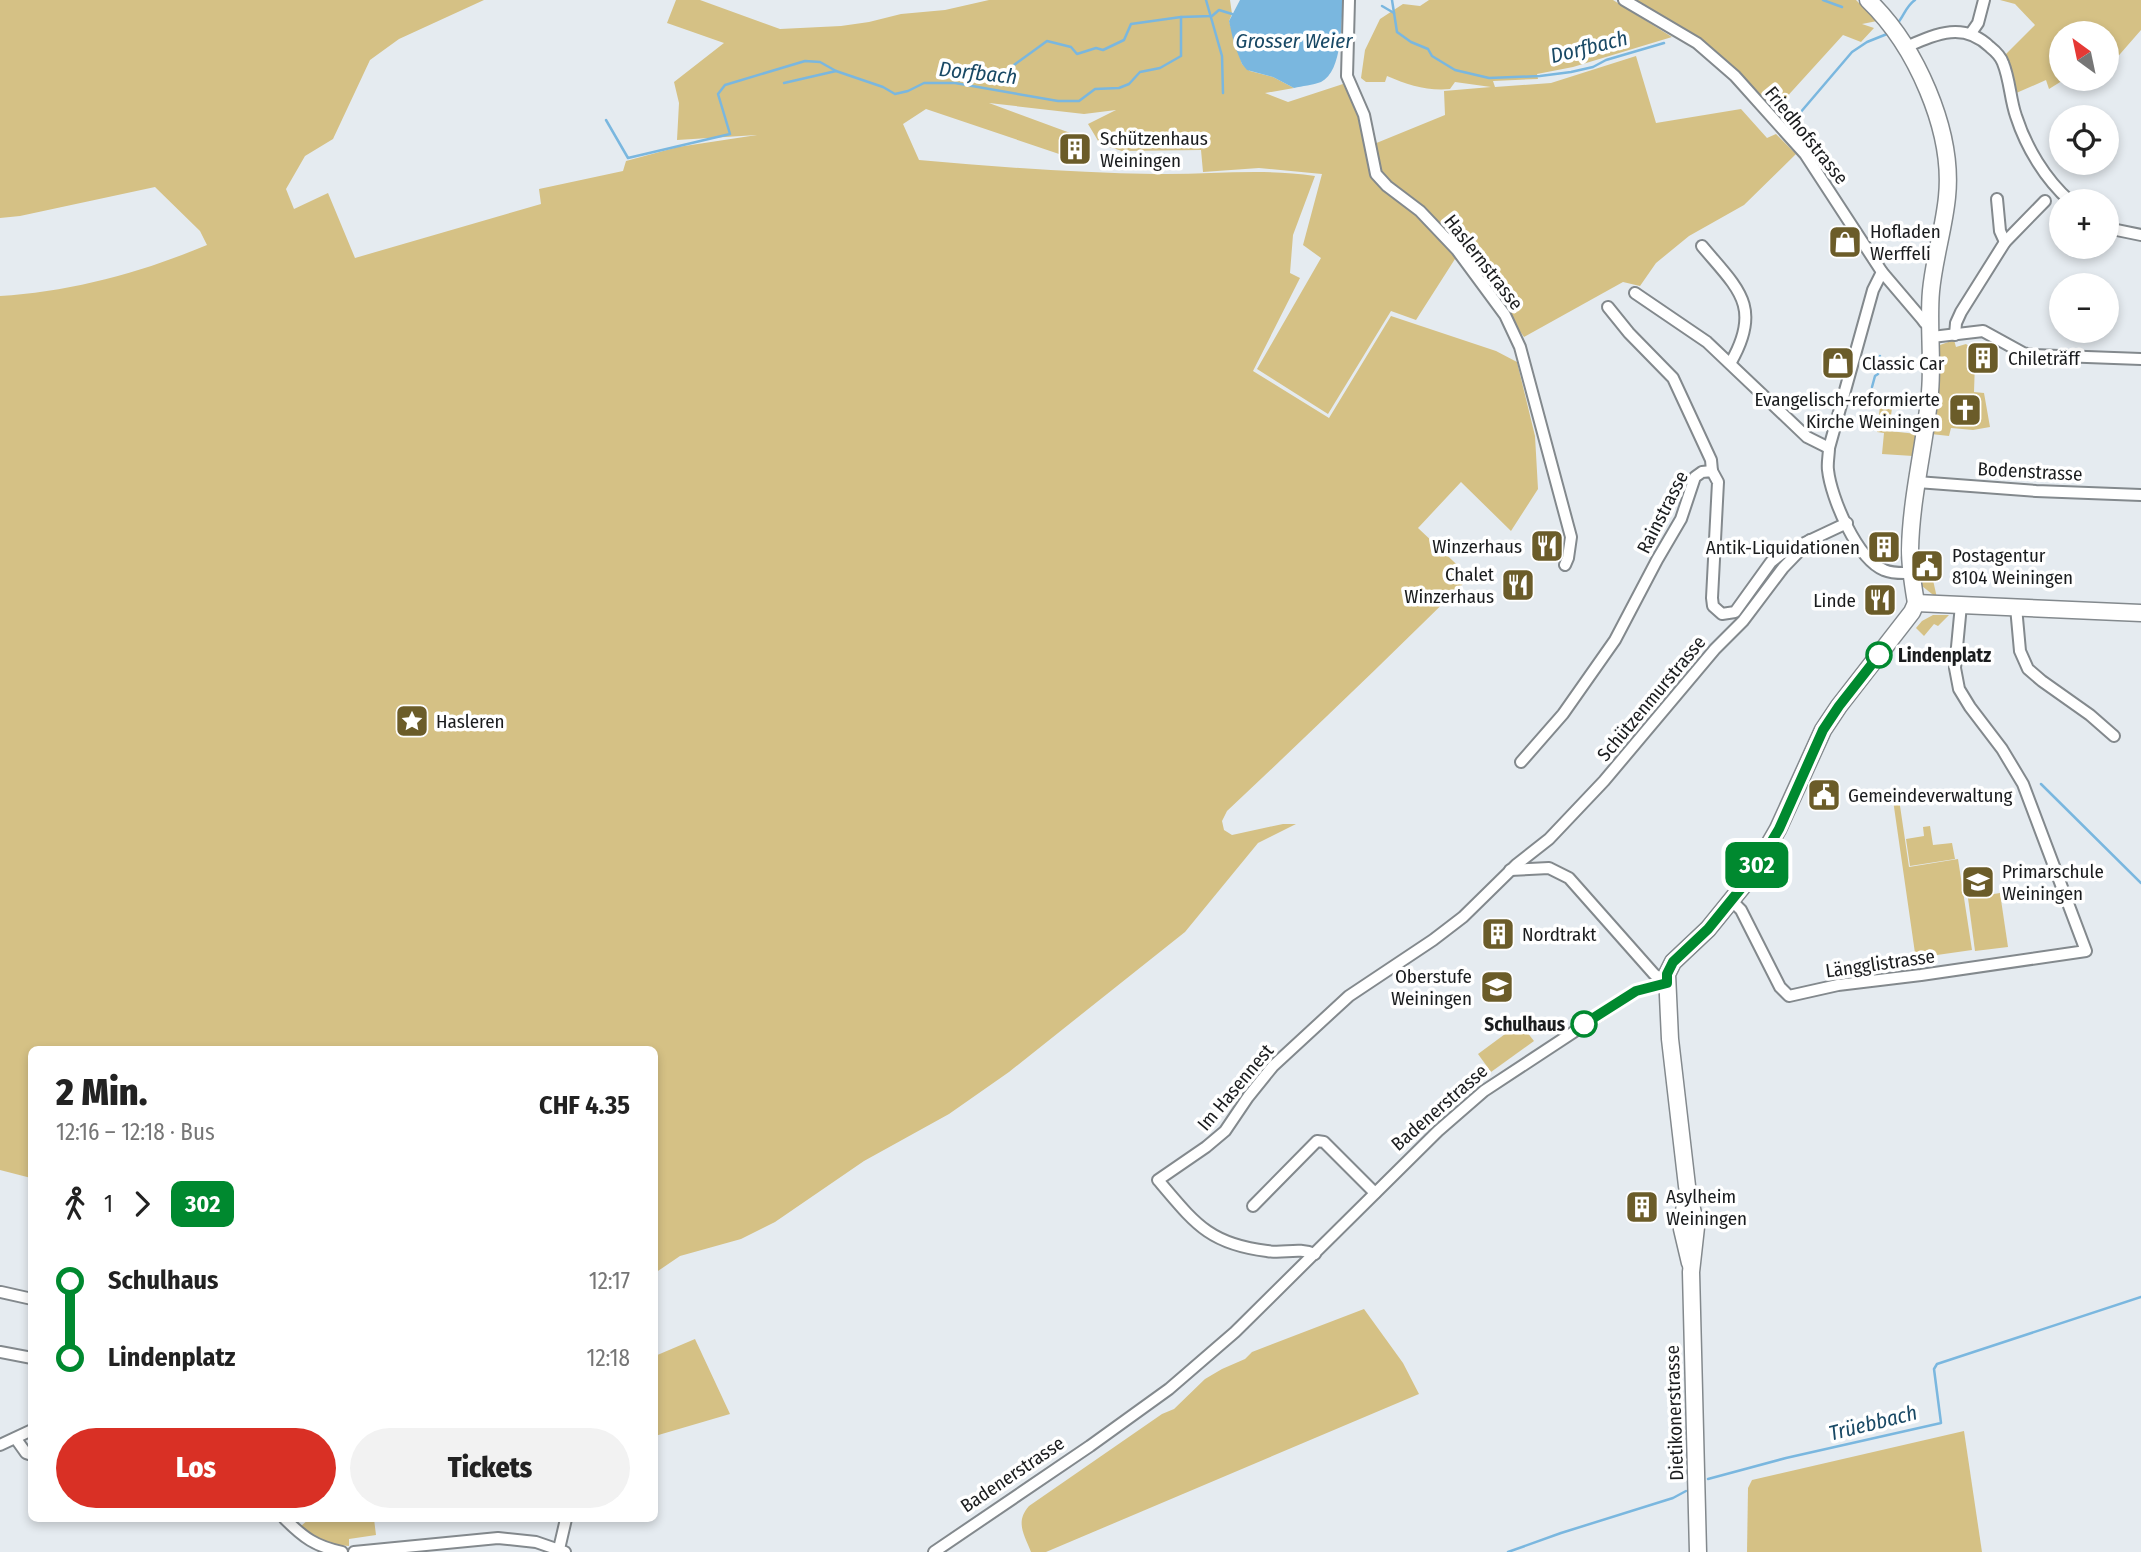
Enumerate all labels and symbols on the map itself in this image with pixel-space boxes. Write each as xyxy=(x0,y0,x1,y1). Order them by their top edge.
north arrow xyxy=(2049,21,2119,91)
water label: Dorfbach xyxy=(1548,25,1630,69)
water label: Grosser Weier xyxy=(1235,28,1353,54)
water label: Dorfbach xyxy=(938,56,1018,90)
street label: Friedhofstrasse xyxy=(1760,82,1853,189)
place label: Schützenhaus Weiningen xyxy=(1100,127,1208,172)
building icon: Schützenhaus Weiningen xyxy=(1056,130,1094,168)
street label: Haslernstrasse xyxy=(1439,210,1528,315)
place label: Hofladen Werffeli xyxy=(1870,220,1941,265)
shop icon: Hofladen Werffeli xyxy=(1826,223,1864,261)
building icon: Chileträff xyxy=(1964,339,2002,377)
shop icon: Classic Car xyxy=(1819,344,1857,382)
place label: Chileträff xyxy=(2008,347,2081,370)
place label: Classic Car xyxy=(1862,352,1945,375)
place label: Evangelisch-reformierte Kirche Weiningen xyxy=(1754,388,1940,433)
church icon: Evangelisch-reformierte Kirche Weiningen xyxy=(1946,391,1984,429)
street label: Bodenstrasse xyxy=(1977,457,2083,486)
street label: Rainstrasse xyxy=(1632,467,1693,557)
restaurant icon: Winzerhaus xyxy=(1528,527,1566,565)
building icon: Antik-Liquidationen xyxy=(1865,528,1903,566)
place label: Winzerhaus xyxy=(1432,535,1522,558)
place label: Antik-Liquidationen xyxy=(1706,536,1860,559)
place label: Postagentur 8104 Weiningen xyxy=(1952,544,2073,589)
public building icon: Postagentur 8104 Weiningen xyxy=(1908,547,1946,585)
place label: Chalet Winzerhaus xyxy=(1404,563,1495,608)
restaurant icon: Chalet Winzerhaus xyxy=(1499,566,1537,604)
restaurant icon: Linde xyxy=(1861,581,1899,619)
place label: Linde xyxy=(1813,589,1856,612)
street label: Schützenmurstrasse xyxy=(1592,631,1710,766)
marker: Lindenplatz xyxy=(1866,642,1892,668)
place label: Lindenplatz xyxy=(1898,644,1991,667)
place icon: Hasleren xyxy=(393,702,431,740)
place label: Hasleren xyxy=(436,710,505,733)
public building icon: Gemeindeverwaltung xyxy=(1805,776,1843,814)
place label: Gemeindeverwaltung xyxy=(1848,784,2012,807)
line badge: 302 xyxy=(1717,842,1797,888)
place label: Primarschule Weiningen xyxy=(2002,860,2104,905)
school or university icon: Primarschule Weiningen xyxy=(1959,863,1997,901)
building icon: Nordtrakt xyxy=(1479,915,1517,953)
place label: Nordtrakt xyxy=(1522,923,1597,946)
street label: Längglistrasse xyxy=(1824,944,1936,983)
place label: Oberstufe Weiningen xyxy=(1391,965,1472,1010)
school or university icon: Oberstufe Weiningen xyxy=(1478,968,1516,1006)
marker: Schulhaus xyxy=(1571,1011,1597,1037)
place label: Schulhaus xyxy=(1484,1013,1566,1036)
street label: Im Hasennest xyxy=(1193,1039,1279,1135)
street label: Badenerstrasse xyxy=(1386,1059,1492,1155)
place label: Asylheim Weiningen xyxy=(1666,1185,1747,1230)
building icon: Asylheim Weiningen xyxy=(1623,1188,1661,1226)
street label: Dietikonerstrasse xyxy=(1661,1345,1688,1481)
water label: Trüebbach xyxy=(1826,1399,1920,1447)
street label: Badenerstrasse xyxy=(956,1431,1068,1518)

